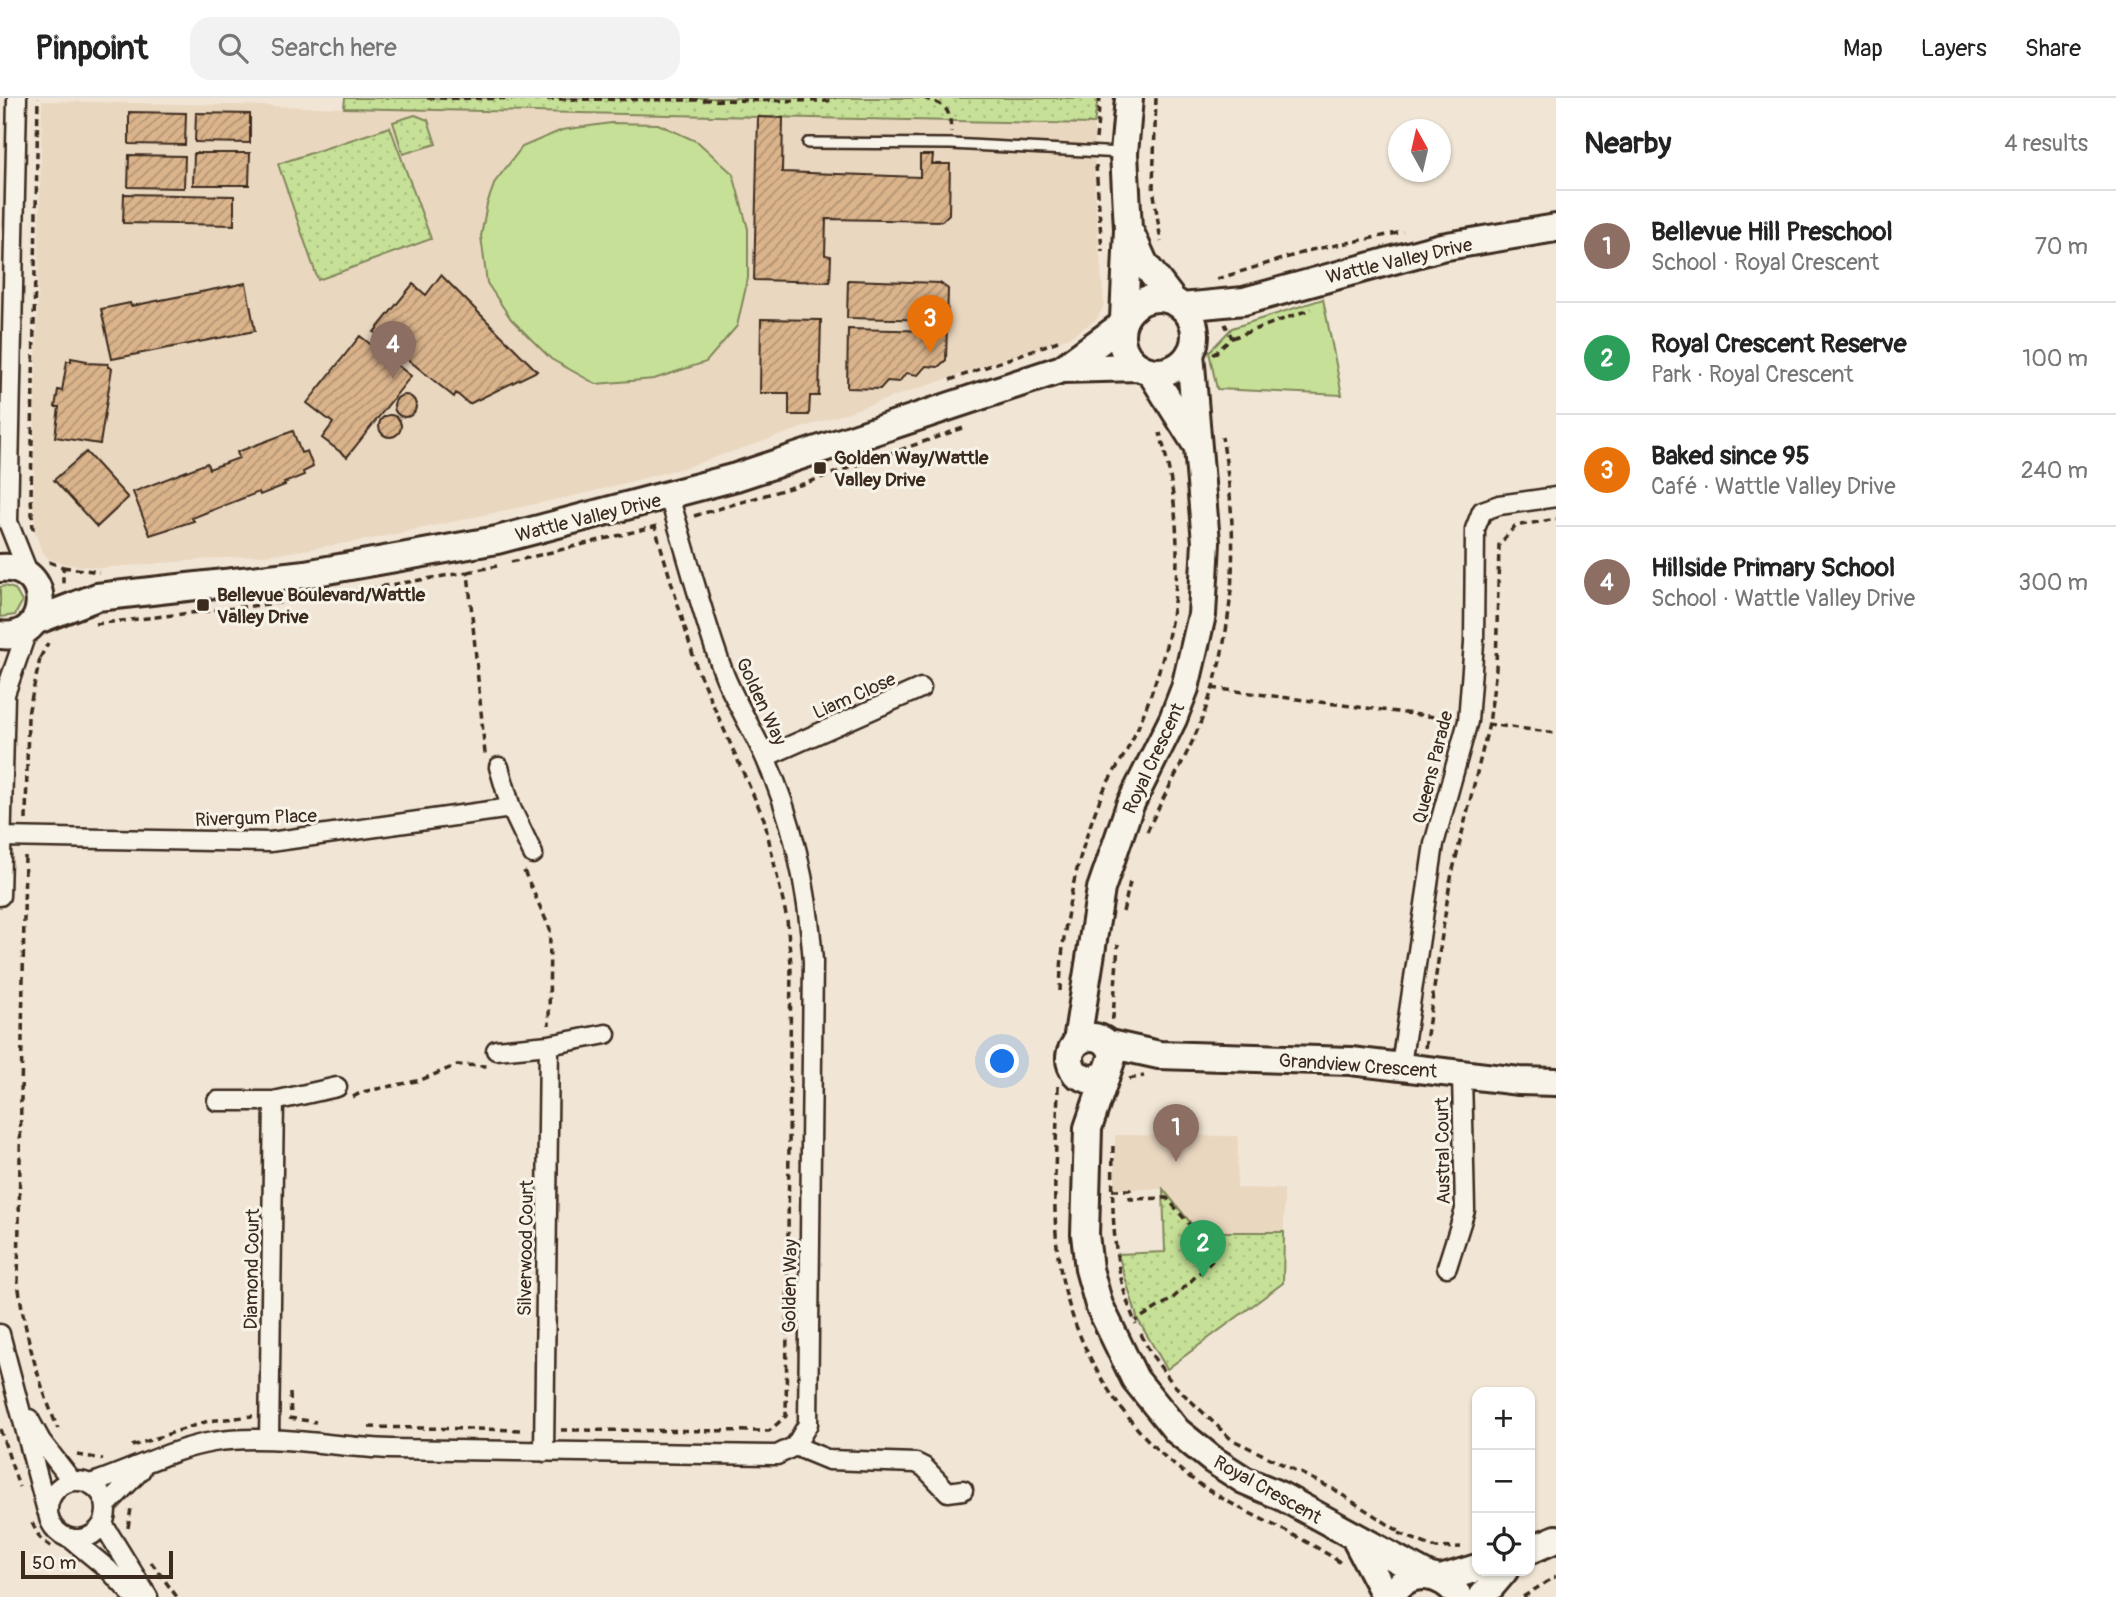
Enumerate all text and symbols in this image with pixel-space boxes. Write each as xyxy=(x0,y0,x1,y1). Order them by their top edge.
search box xyxy=(190,17,680,80)
text: Pinpoint xyxy=(35,28,148,69)
icon: search xyxy=(214,29,252,67)
text: Search here xyxy=(270,32,397,64)
text: Map xyxy=(1843,34,1883,63)
text: Layers xyxy=(1921,34,1987,63)
text: Share xyxy=(2025,34,2081,63)
north arrow xyxy=(1388,119,1451,182)
text: Nearby xyxy=(1584,125,1671,162)
text: 4 results xyxy=(2004,129,2088,158)
text: Bellevue Hill Preschool xyxy=(1651,216,1893,248)
street label: Wattle Valley Drive xyxy=(1324,232,1475,289)
text: 1 xyxy=(1603,232,1612,261)
text: 70 m xyxy=(2035,232,2088,261)
text: School · Royal Crescent xyxy=(1651,248,1879,277)
pin: 3 xyxy=(907,295,953,353)
pin: 4 xyxy=(370,321,416,379)
text: Royal Crescent Reserve xyxy=(1651,328,1906,360)
text: 2 xyxy=(1601,344,1613,373)
text: 100 m xyxy=(2022,344,2088,373)
text: Park · Royal Crescent xyxy=(1651,360,1854,389)
text: Baked since 95 xyxy=(1651,440,1810,472)
place label: Golden Way/Wattle Valley Drive xyxy=(834,446,989,492)
text: 3 xyxy=(1601,456,1613,485)
text: 240 m xyxy=(2021,456,2088,485)
marker: Golden Way/Wattle Valley Drive xyxy=(812,460,828,476)
text: Café · Wattle Valley Drive xyxy=(1651,472,1896,501)
street label: Wattle Valley Drive xyxy=(513,488,664,548)
text: Hillside Primary School xyxy=(1651,552,1895,584)
text: 4 xyxy=(1600,568,1614,597)
text: 300 m xyxy=(2018,568,2088,597)
place label: Bellevue Boulevard/Wattle Valley Drive xyxy=(217,583,426,629)
text: School · Wattle Valley Drive xyxy=(1651,584,1915,613)
marker: Bellevue Boulevard/Wattle Valley Drive xyxy=(195,597,211,613)
street label: Golden Way xyxy=(730,654,792,749)
street label: Liam Close xyxy=(809,667,900,725)
street label: Royal Crescent xyxy=(1118,699,1190,818)
street label: Queens Parade xyxy=(1407,708,1459,826)
street label: Rivergum Place xyxy=(195,804,318,832)
your location xyxy=(985,1044,1019,1078)
street label: Grandview Crescent xyxy=(1278,1048,1438,1084)
street label: Austral Court xyxy=(1430,1097,1456,1205)
pin: 1 xyxy=(1153,1104,1199,1162)
street label: Silverwood Court xyxy=(513,1179,539,1316)
street label: Diamond Court xyxy=(239,1208,265,1330)
pin: 2 xyxy=(1180,1220,1226,1278)
street label: Golden Way xyxy=(777,1239,803,1333)
map controls xyxy=(1472,1387,1535,1576)
button: + xyxy=(1472,1387,1535,1450)
street label: Royal Crescent xyxy=(1209,1450,1326,1530)
button: − xyxy=(1472,1450,1535,1513)
button: locate xyxy=(1472,1513,1535,1576)
scale bar xyxy=(21,1548,173,1580)
text: 50 m xyxy=(32,1551,76,1575)

